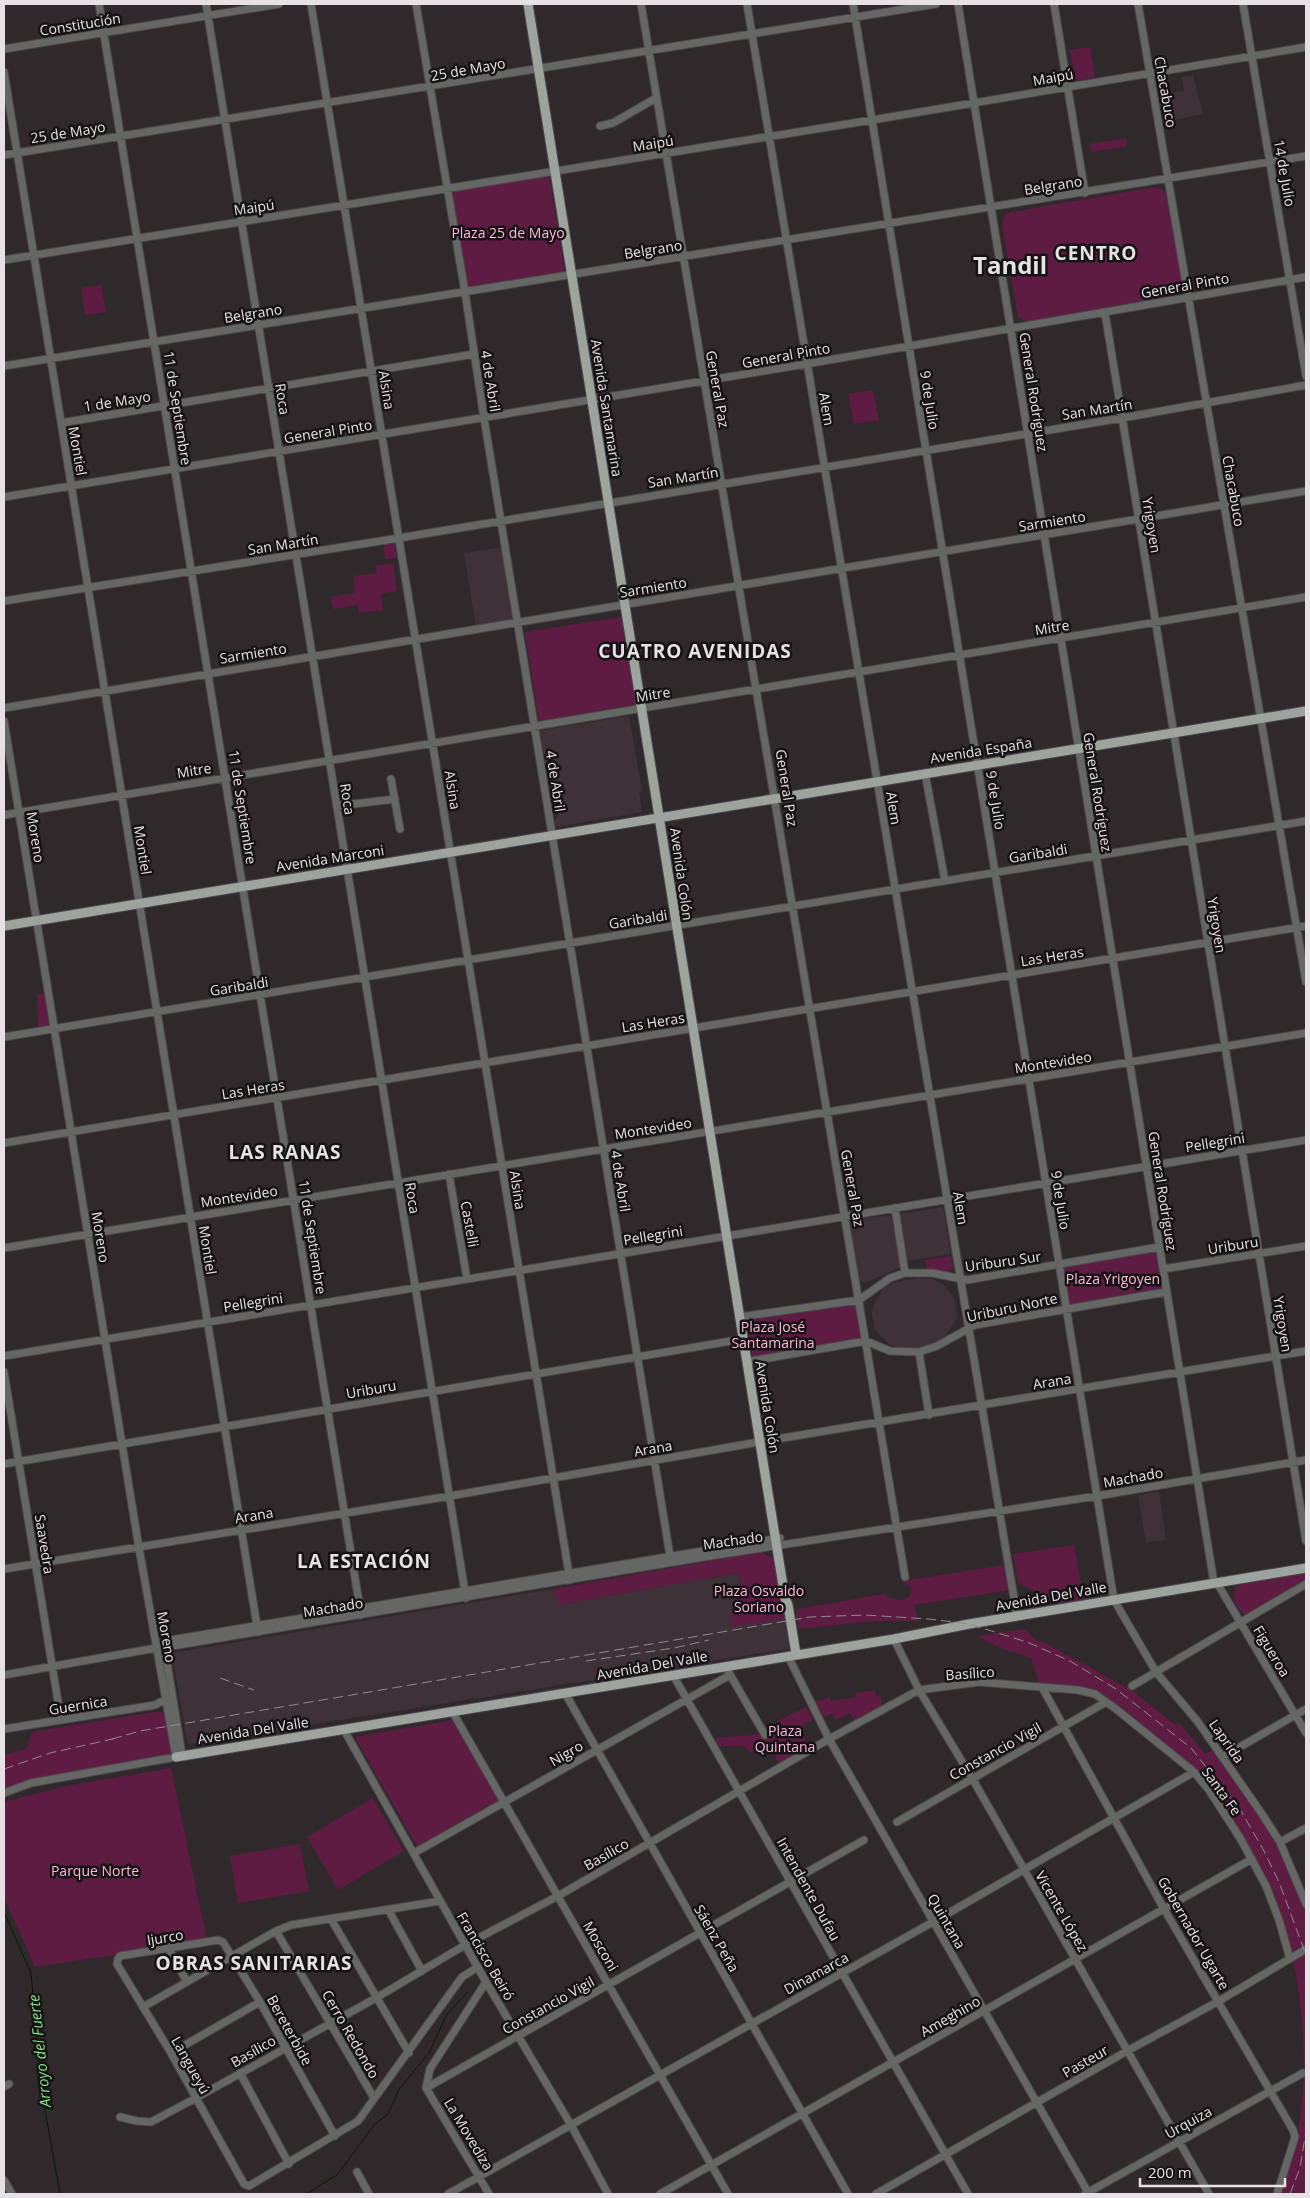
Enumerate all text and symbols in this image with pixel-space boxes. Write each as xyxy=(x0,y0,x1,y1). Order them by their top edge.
street label: Constitución xyxy=(38,8,122,40)
street label: 25 de Mayo xyxy=(429,53,507,85)
street label: Chacabuco xyxy=(1150,55,1182,129)
street label: Maipú xyxy=(1031,64,1075,90)
street label: 25 de Mayo xyxy=(29,117,107,147)
street label: Maipú xyxy=(631,130,675,156)
street label: 14 de Julio xyxy=(1270,138,1300,208)
street label: Belgrano xyxy=(1023,171,1083,199)
street label: Maipú xyxy=(232,195,276,219)
park label: Plaza 25 de Mayo xyxy=(451,223,565,242)
street label: Belgrano xyxy=(623,235,683,263)
district label: CENTRO xyxy=(1055,240,1137,266)
district label: Tandil xyxy=(973,248,1047,281)
street label: General Pinto xyxy=(1139,268,1231,302)
street label: Belgrano xyxy=(223,299,283,327)
street label: General Rodríguez xyxy=(1015,331,1053,454)
street label: Avenida Santamarina xyxy=(587,338,627,478)
street label: General Pinto xyxy=(740,338,832,372)
street label: 4 de Abril xyxy=(477,349,505,413)
street label: General Paz xyxy=(702,349,734,429)
street label: 11 de Septiembre xyxy=(160,350,196,467)
street label: Alsina xyxy=(375,369,399,411)
street label: 9 de Julio xyxy=(916,369,944,431)
street label: Roca xyxy=(271,382,295,416)
street label: 1 de Mayo xyxy=(82,386,152,416)
street label: Alem xyxy=(815,391,839,427)
street label: San Martín xyxy=(1061,394,1133,424)
street label: General Pinto xyxy=(283,415,373,447)
street label: Montiel xyxy=(64,425,92,477)
street label: Chacabuco xyxy=(1218,454,1250,528)
street label: San Martín xyxy=(647,462,719,492)
street label: Yrigoyen xyxy=(1138,496,1166,554)
street label: Sarmiento xyxy=(1017,506,1087,536)
street label: San Martín xyxy=(247,529,319,559)
street label: Sarmiento xyxy=(618,572,688,602)
street label: Mitre xyxy=(1033,615,1071,639)
street label: Sarmiento xyxy=(218,638,288,668)
district label: CUATRO AVENIDAS xyxy=(598,638,792,664)
street label: Mitre xyxy=(634,682,672,706)
street label: General Rodríguez xyxy=(1079,731,1117,854)
street label: Avenida España xyxy=(929,733,1033,767)
street label: General Paz xyxy=(772,748,803,828)
street label: 11 de Septiembre xyxy=(225,749,261,866)
street label: 4 de Abril xyxy=(542,749,570,813)
street label: Mitre xyxy=(175,758,213,782)
street label: Alsina xyxy=(441,769,465,811)
street label: 9 de Julio xyxy=(982,769,1010,831)
street label: Roca xyxy=(336,782,360,816)
street label: Alem xyxy=(882,790,906,826)
street label: Moreno xyxy=(23,810,49,864)
street label: Montiel xyxy=(130,824,156,876)
street label: Avenida Colón xyxy=(666,826,698,922)
street label: Garibaldi xyxy=(1007,839,1069,867)
street label: Avenida Marconi xyxy=(275,840,385,876)
street label: Yrigoyen xyxy=(1203,896,1231,954)
street label: Garibaldi xyxy=(607,905,669,933)
street label: Las Heras xyxy=(1019,942,1085,970)
street label: Garibaldi xyxy=(208,972,270,1000)
street label: Las Heras xyxy=(620,1008,686,1036)
street label: Montevideo xyxy=(1013,1047,1093,1077)
street label: Las Heras xyxy=(220,1075,286,1103)
street label: Montevideo xyxy=(613,1113,693,1143)
street label: Pellegrini xyxy=(1184,1128,1246,1156)
street label: General Rodríguez xyxy=(1144,1130,1182,1253)
district label: LAS RANAS xyxy=(229,1139,341,1165)
street label: General Paz xyxy=(837,1148,869,1228)
street label: 4 de Abril xyxy=(607,1149,635,1213)
street label: Alsina xyxy=(506,1169,530,1211)
street label: 9 de Julio xyxy=(1047,1169,1075,1231)
street label: 11 de Septiembre xyxy=(295,1179,331,1296)
street label: Montevideo xyxy=(199,1181,279,1211)
street label: Roca xyxy=(401,1181,425,1215)
street label: Alem xyxy=(949,1190,973,1226)
street label: Castelli xyxy=(457,1199,483,1249)
street label: Moreno xyxy=(88,1210,114,1264)
street label: Pellegrini xyxy=(622,1221,684,1249)
street label: Montiel xyxy=(195,1224,221,1276)
street label: Uriburu xyxy=(1206,1232,1260,1258)
street label: Uriburu Sur xyxy=(964,1246,1042,1276)
park label: Plaza Yrigoyen xyxy=(1066,1269,1160,1288)
street label: Pellegrini xyxy=(222,1288,284,1316)
street label: Uriburu Norte xyxy=(965,1288,1059,1326)
street label: Yrigoyen xyxy=(1269,1295,1297,1353)
park label: Plaza José Santamarina xyxy=(731,1317,815,1352)
street label: Avenida Colón xyxy=(751,1359,785,1455)
street label: Arana xyxy=(1031,1369,1073,1393)
street label: Uriburu xyxy=(344,1375,398,1403)
street label: Arana xyxy=(632,1435,674,1461)
street label: Machado xyxy=(1102,1462,1164,1492)
street label: Arana xyxy=(233,1503,275,1527)
street label: Saavedra xyxy=(31,1513,59,1575)
street label: Machado xyxy=(702,1526,764,1554)
district label: LA ESTACIÓN xyxy=(297,1548,431,1574)
street label: Avenida Del Valle xyxy=(994,1577,1108,1615)
park label: Plaza Osvaldo Soriano xyxy=(714,1581,804,1616)
street label: Machado xyxy=(302,1593,364,1621)
street label: Moreno xyxy=(153,1610,181,1664)
street label: Figueroa xyxy=(1249,1622,1295,1680)
street label: Avenida Del Valle xyxy=(595,1646,709,1684)
street label: Basílico xyxy=(945,1662,995,1684)
street label: Guernica xyxy=(47,1691,109,1719)
street label: Avenida Del Valle xyxy=(196,1712,310,1748)
street label: Laprida xyxy=(1205,1715,1249,1767)
street label: Constancio Vigil xyxy=(945,1718,1045,1784)
park label: Plaza Quintana xyxy=(755,1721,815,1756)
street label: Nigro xyxy=(546,1736,586,1770)
street label: Santa Fe xyxy=(1198,1763,1246,1819)
street label: Basílico xyxy=(580,1833,632,1875)
street label: Intendente Dufau xyxy=(773,1834,845,1944)
park label: Parque Norte xyxy=(51,1861,139,1880)
street label: Vicente López xyxy=(1031,1867,1093,1955)
street label: Gobernador Ugarte xyxy=(1154,1873,1234,1993)
street label: Quintana xyxy=(924,1890,970,1952)
street label: Sáenz Peña xyxy=(690,1901,744,1975)
street label: Francisco Beiró xyxy=(453,1908,519,2004)
street label: Mosconi xyxy=(579,1917,623,1975)
street label: Ijurco xyxy=(145,1925,185,1949)
street label: Dinamarca xyxy=(780,1947,852,1999)
district label: OBRAS SANITARIAS xyxy=(156,1950,352,1976)
street label: Constancio Vigil xyxy=(498,1972,598,2038)
street label: Cerro Redondo xyxy=(318,1986,384,2082)
street label: Bereterbide xyxy=(263,1991,317,2069)
street label: Ameghino xyxy=(916,1991,984,2041)
water label: Arroyo del Fuerte xyxy=(23,1993,55,2109)
street label: Basílico xyxy=(227,2030,279,2072)
street label: Langueyú xyxy=(167,2033,215,2097)
street label: Pasteur xyxy=(1059,2040,1112,2082)
street label: La Movediza xyxy=(440,2094,498,2174)
street label: Urquiza xyxy=(1161,2101,1215,2143)
scale bar xyxy=(1140,2156,1285,2188)
text: 200 m xyxy=(1148,2162,1192,2182)

